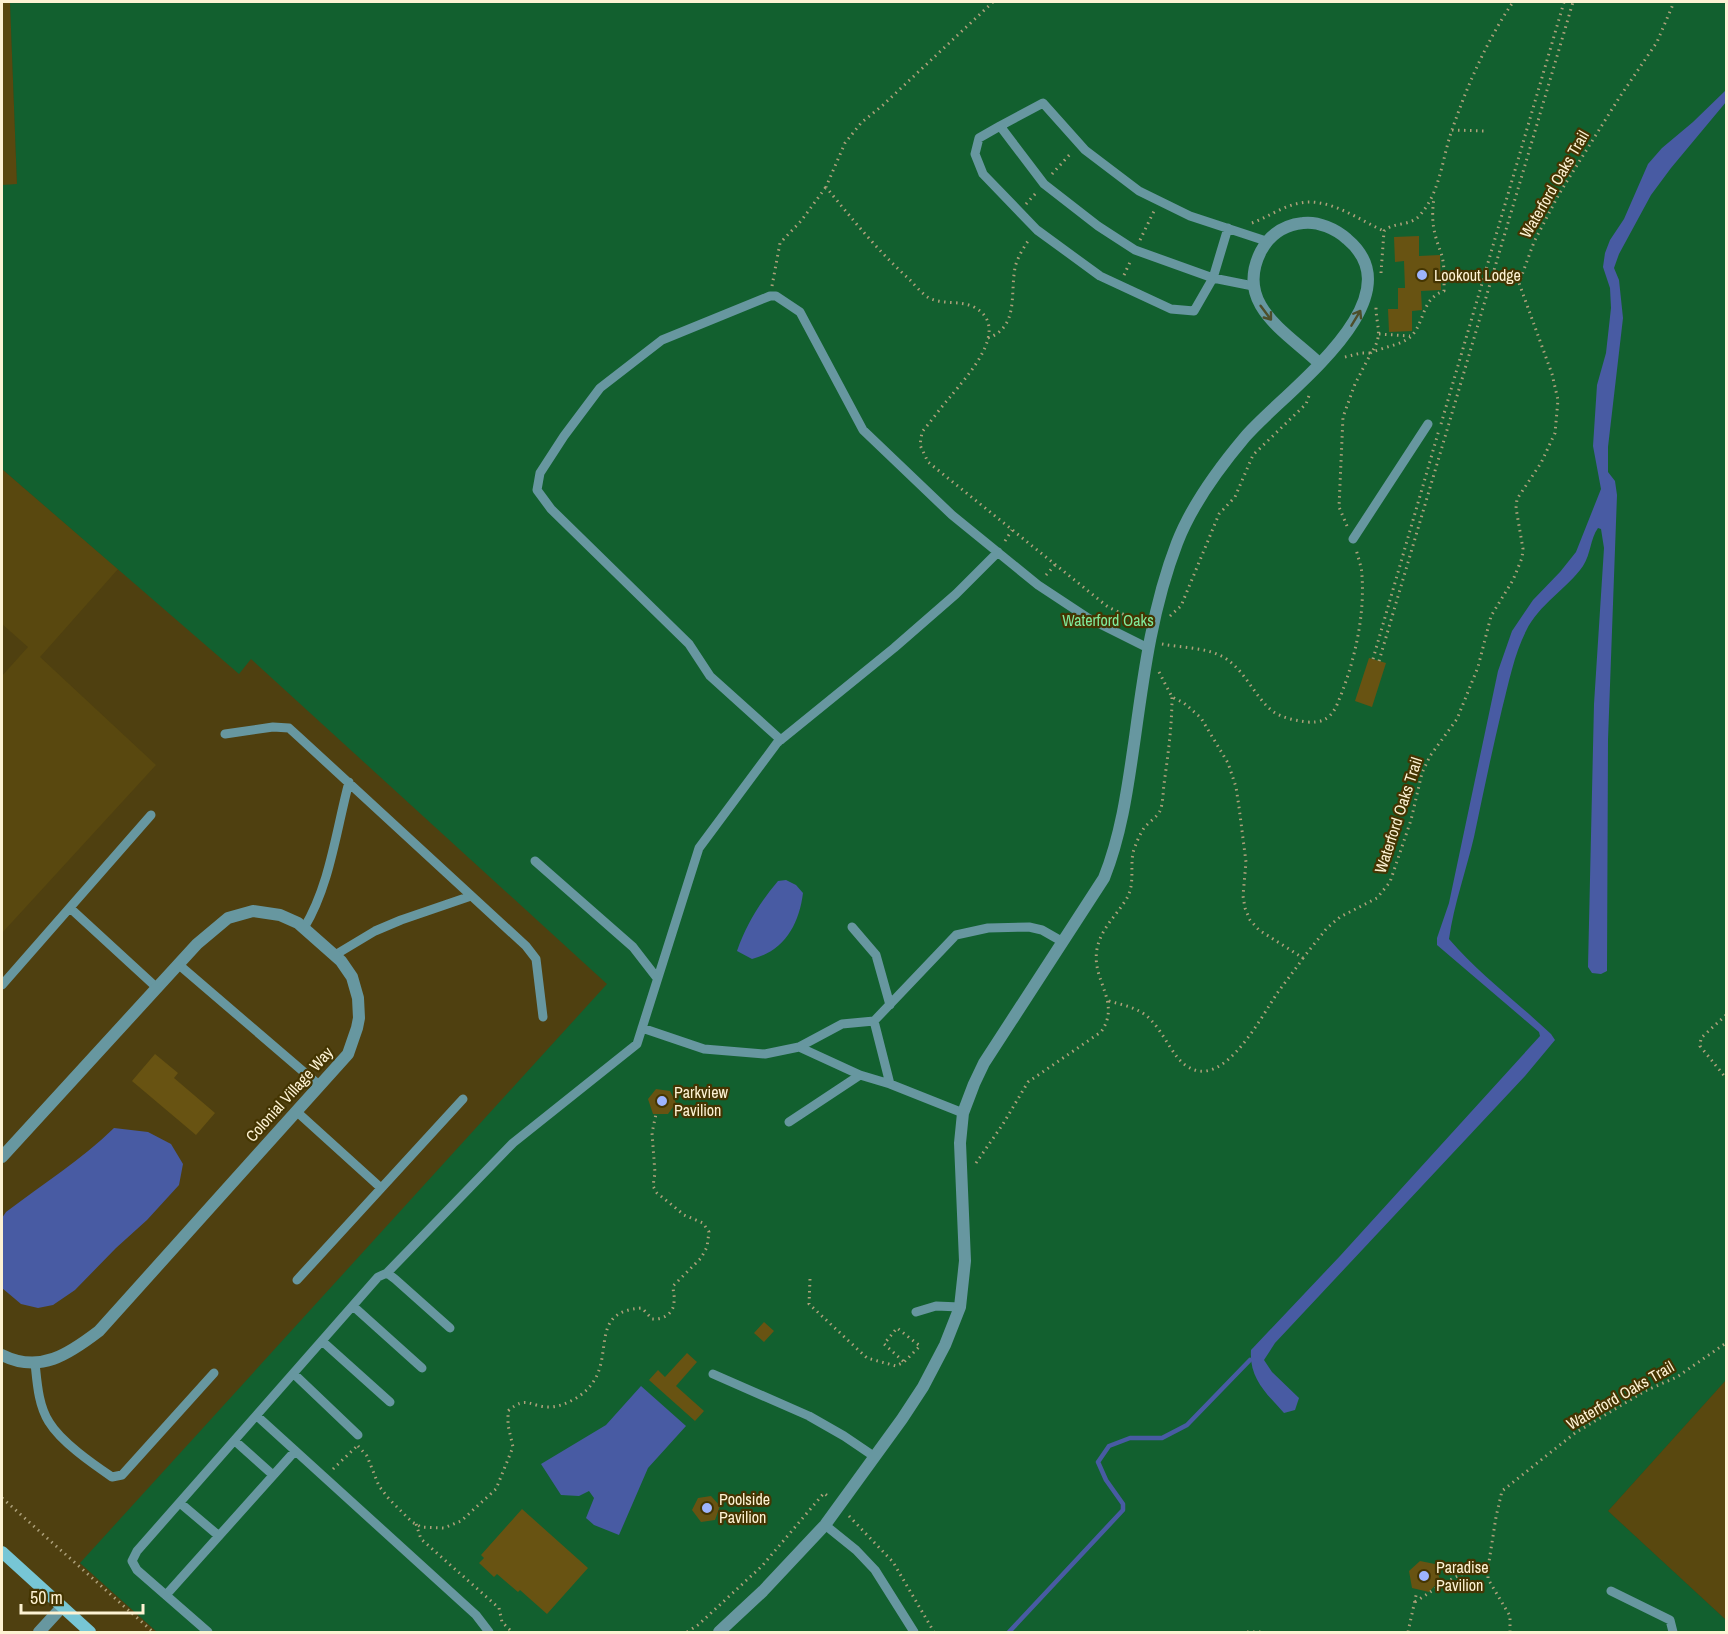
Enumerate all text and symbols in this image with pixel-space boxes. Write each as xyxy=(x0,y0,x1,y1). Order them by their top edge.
street label: Waterford Oaks Trail xyxy=(1514,126,1594,242)
place label: Lookout Lodge xyxy=(1434,264,1521,286)
marker: Lookout Lodge xyxy=(1415,268,1429,282)
one-way arrow xyxy=(1260,304,1273,320)
one-way arrow xyxy=(1350,310,1362,327)
park label: Waterford Oaks xyxy=(1062,609,1154,631)
street label: Waterford Oaks Trail xyxy=(1369,754,1427,876)
street label: Colonial Village Way xyxy=(240,1041,338,1146)
place label: Parkview Pavilion xyxy=(674,1081,728,1121)
marker: Parkview Pavilion xyxy=(655,1094,669,1108)
street label: Waterford Oaks Trail xyxy=(1562,1355,1678,1435)
place label: Poolside Pavilion xyxy=(719,1488,770,1528)
marker: Poolside Pavilion xyxy=(700,1501,714,1515)
place label: Paradise Pavilion xyxy=(1436,1556,1489,1596)
marker: Paradise Pavilion xyxy=(1417,1569,1431,1583)
scale bar xyxy=(21,1577,142,1615)
text: 50 m xyxy=(30,1585,63,1610)

